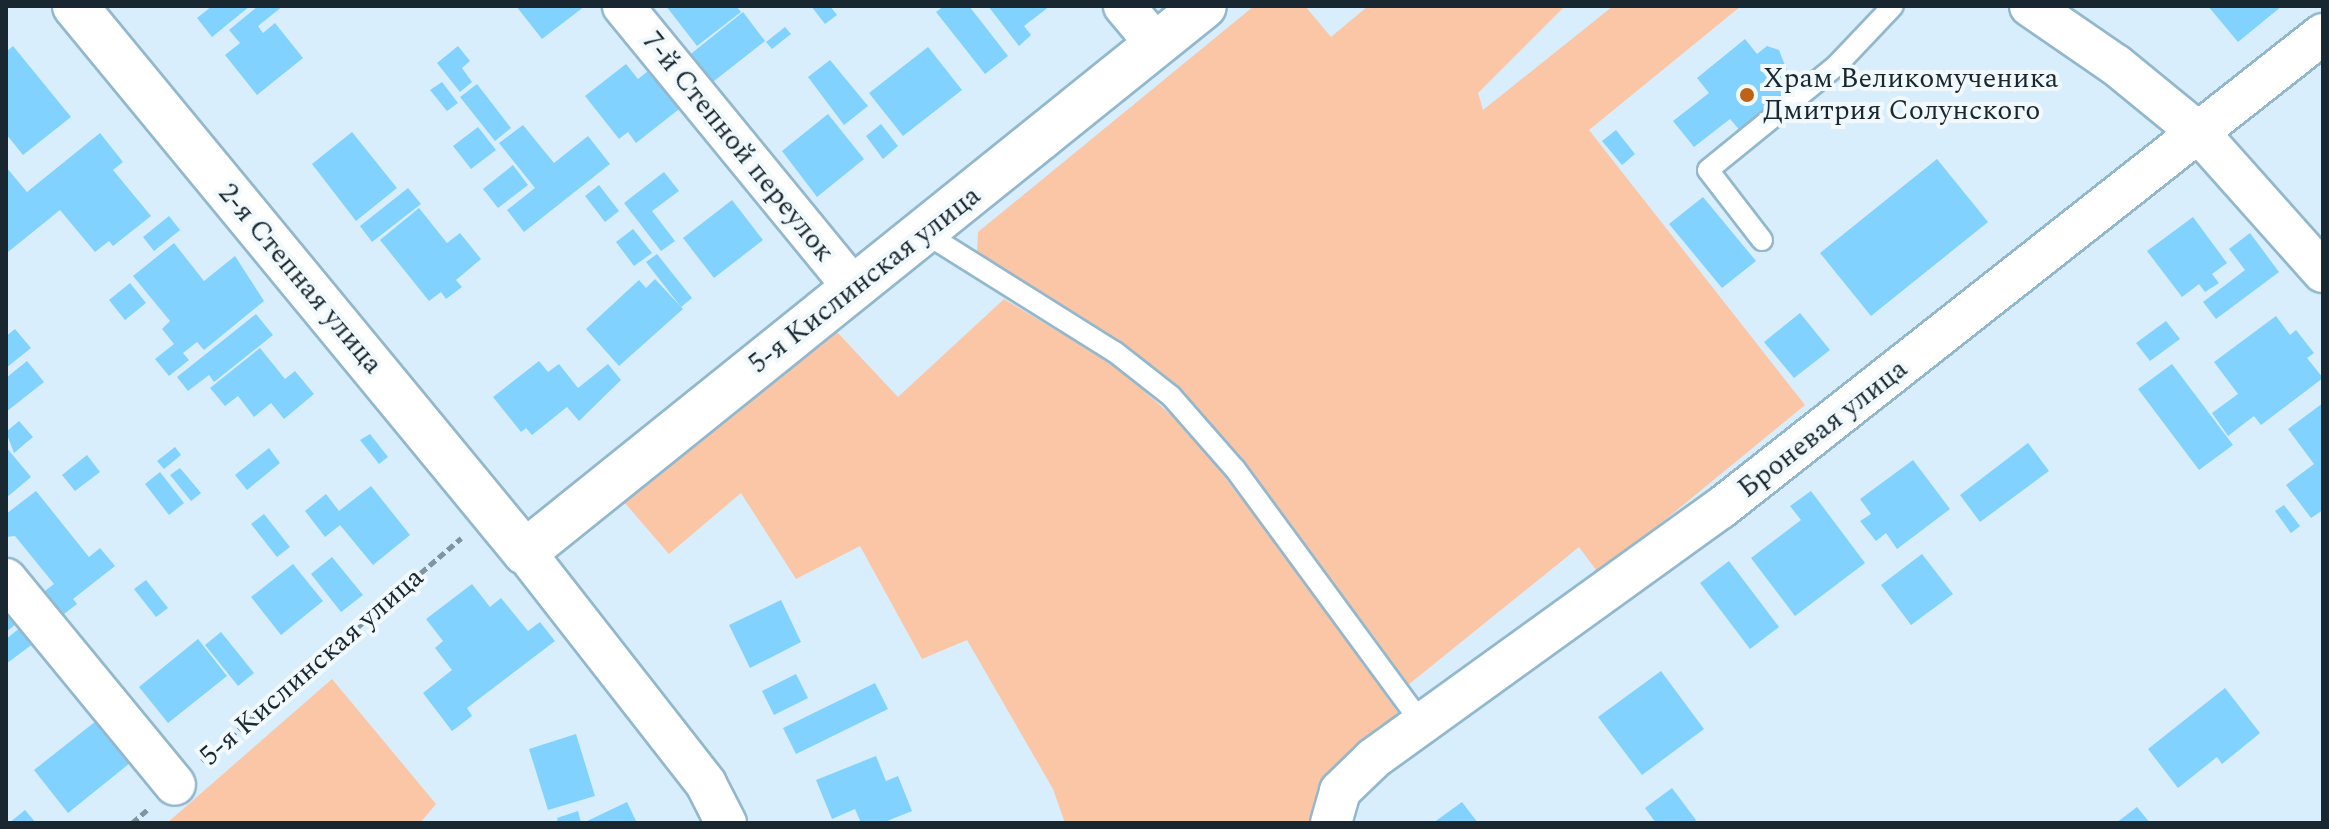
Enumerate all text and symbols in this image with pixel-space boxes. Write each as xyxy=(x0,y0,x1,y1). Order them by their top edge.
street label: 7-й Степной переулок xyxy=(635,25,841,269)
place label: Храм Великомученика Дмитрия Солунского xyxy=(1763,62,2059,128)
marker: Храм Великомученика Дмитрия Солунского xyxy=(1738,86,1756,104)
street label: 2-я Степная улица xyxy=(211,177,389,381)
street label: 5-я Кислинская улица xyxy=(742,179,988,381)
street label: Броневая улица xyxy=(1732,352,1914,506)
street label: 5-я Кислинская улица xyxy=(193,561,431,773)

